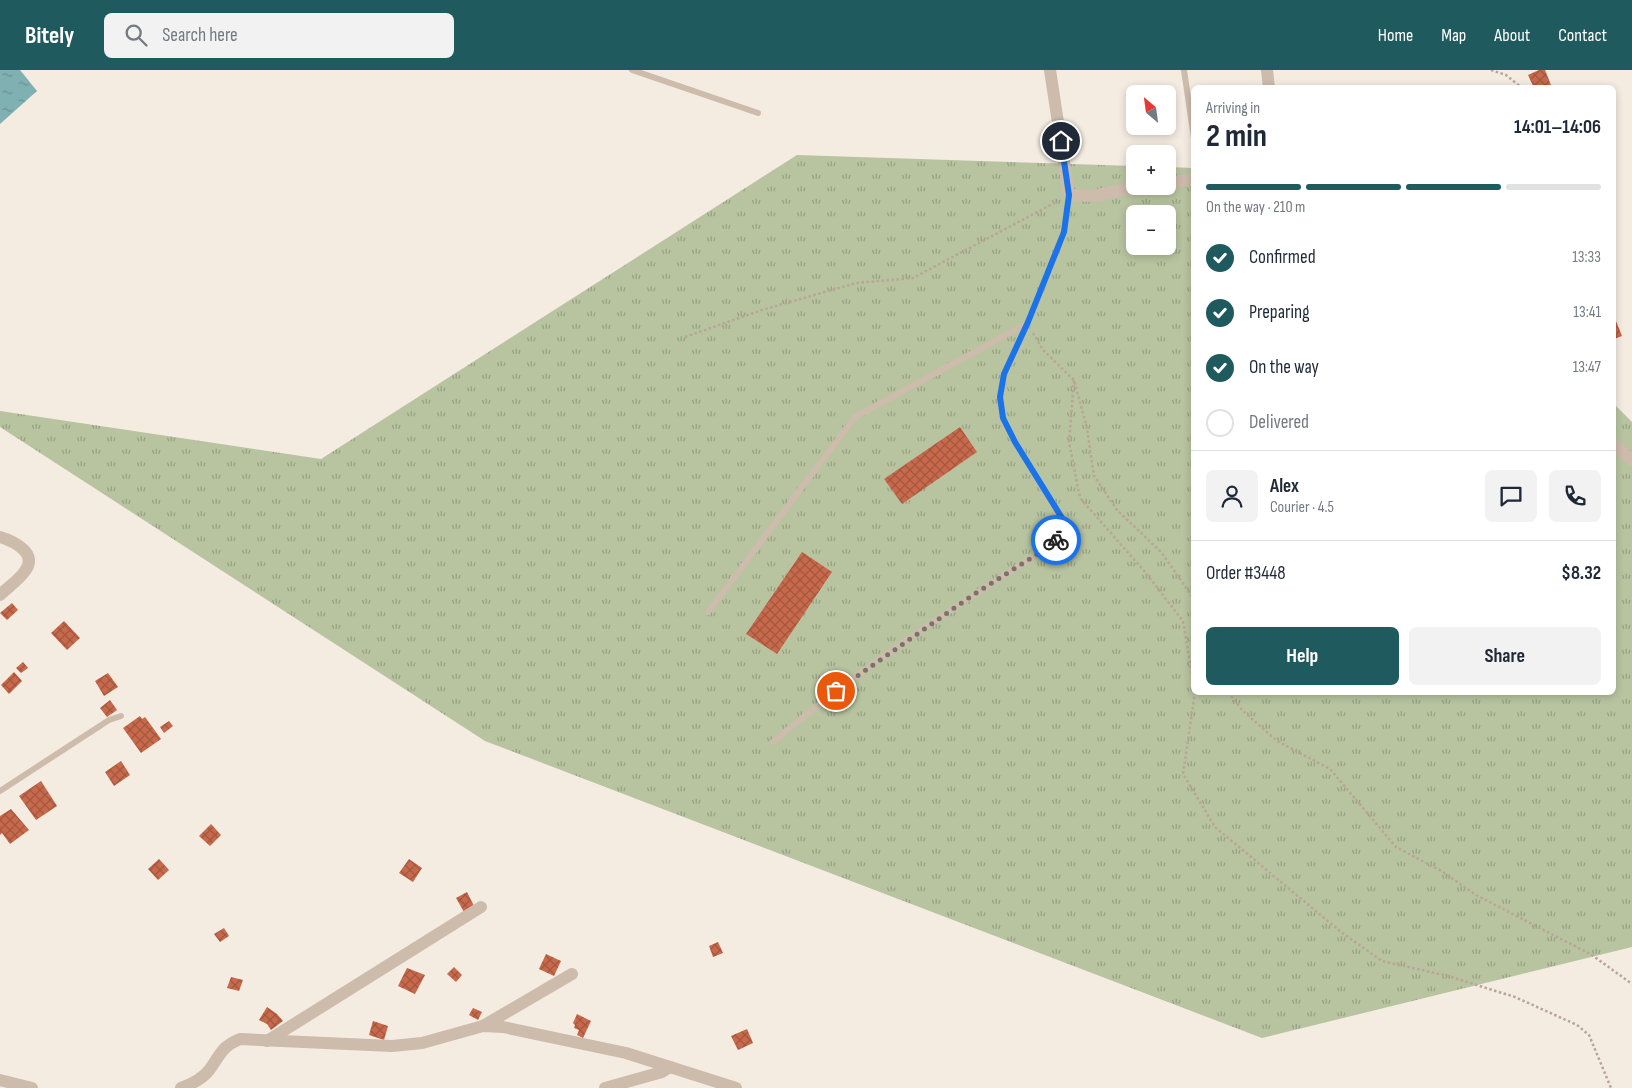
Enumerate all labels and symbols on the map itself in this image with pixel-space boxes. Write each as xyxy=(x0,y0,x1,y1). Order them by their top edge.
north arrow xyxy=(1126,85,1176,135)
pin xyxy=(1040,120,1082,162)
courier xyxy=(1031,515,1081,565)
pin xyxy=(815,670,857,712)

